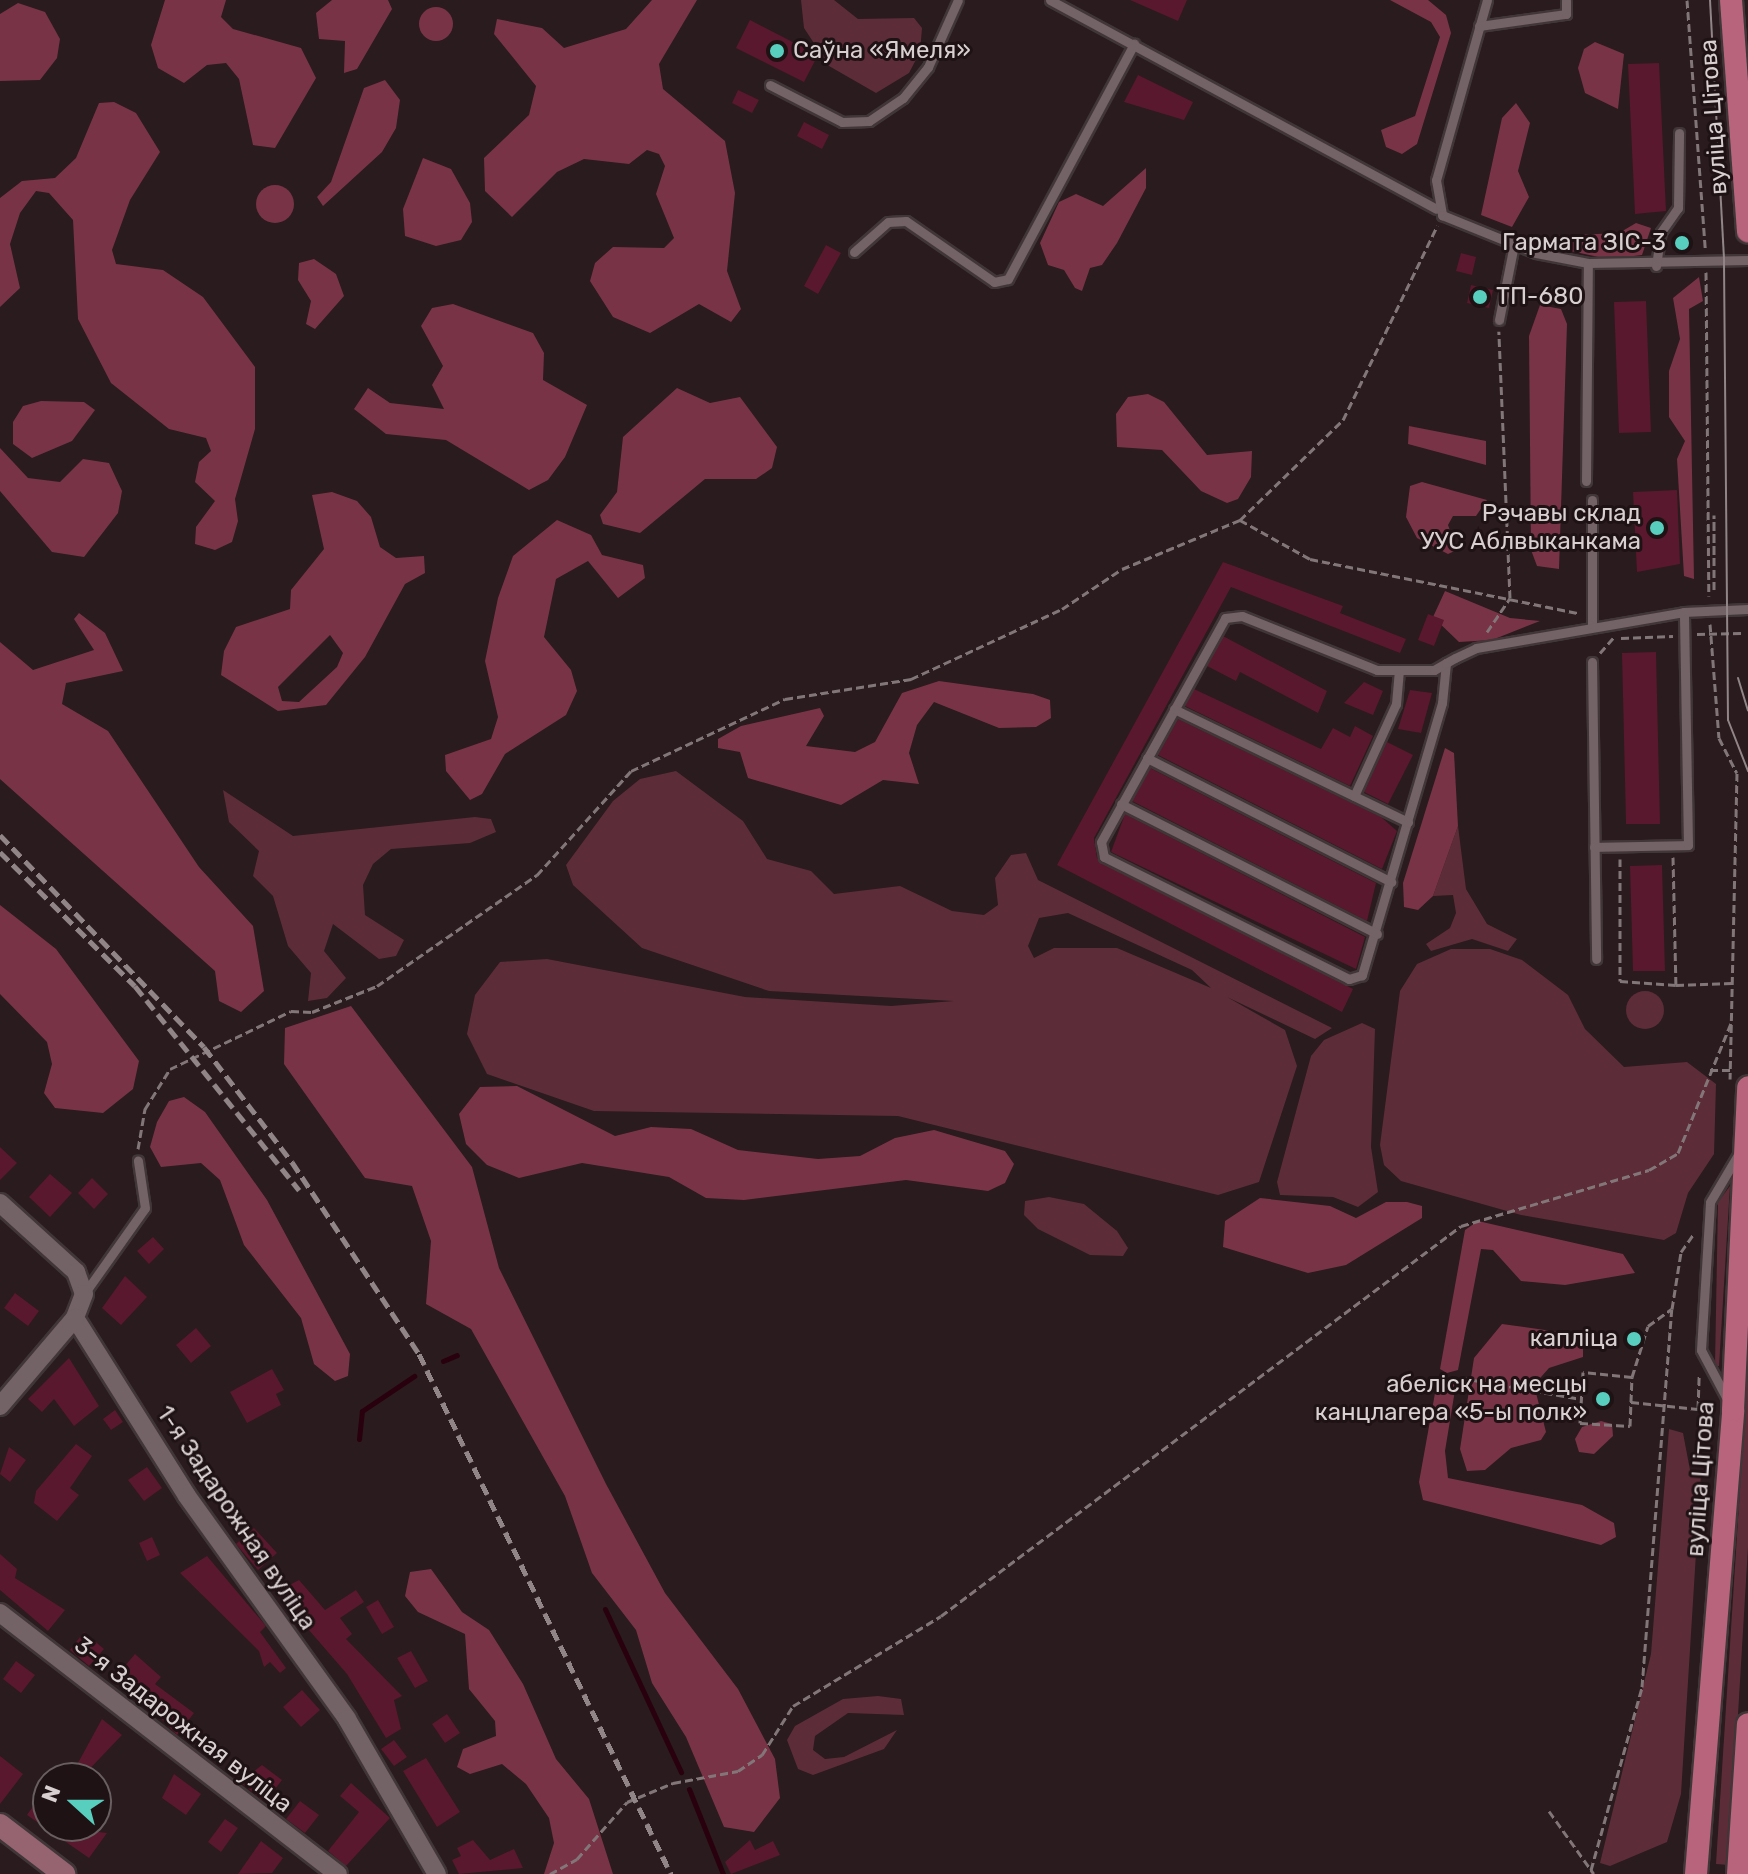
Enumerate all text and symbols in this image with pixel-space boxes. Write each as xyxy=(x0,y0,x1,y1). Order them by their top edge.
place label: Саўна «Ямеля» xyxy=(793,37,971,65)
street label: вуліца Цітова xyxy=(1694,38,1734,196)
marker: Саўна «Ямеля» xyxy=(768,42,786,60)
place label: Гармата ЗІС-3 xyxy=(1502,229,1666,257)
marker: Гармата ЗІС-3 xyxy=(1673,234,1691,252)
place label: ТП-680 xyxy=(1496,283,1583,311)
marker: ТП-680 xyxy=(1471,288,1489,306)
place label: Рэчавы склад УУС Аблвыканкама xyxy=(1420,500,1641,556)
marker: Рэчавы склад УУС Аблвыканкама xyxy=(1648,519,1666,537)
place label: капліца xyxy=(1530,1325,1618,1353)
marker: капліца xyxy=(1625,1330,1643,1348)
place label: абеліск на месцы канцлагера «5-ы полк» xyxy=(1315,1371,1587,1427)
marker: абеліск на месцы канцлагера «5-ы полк» xyxy=(1594,1390,1612,1408)
street label: 1-я Задарожная вуліца xyxy=(150,1400,322,1636)
street label: вуліца Цітова xyxy=(1681,1400,1721,1558)
street label: 3-я Задарожная вуліца xyxy=(68,1631,298,1819)
north arrow xyxy=(32,1762,112,1842)
text: N xyxy=(36,1782,66,1806)

